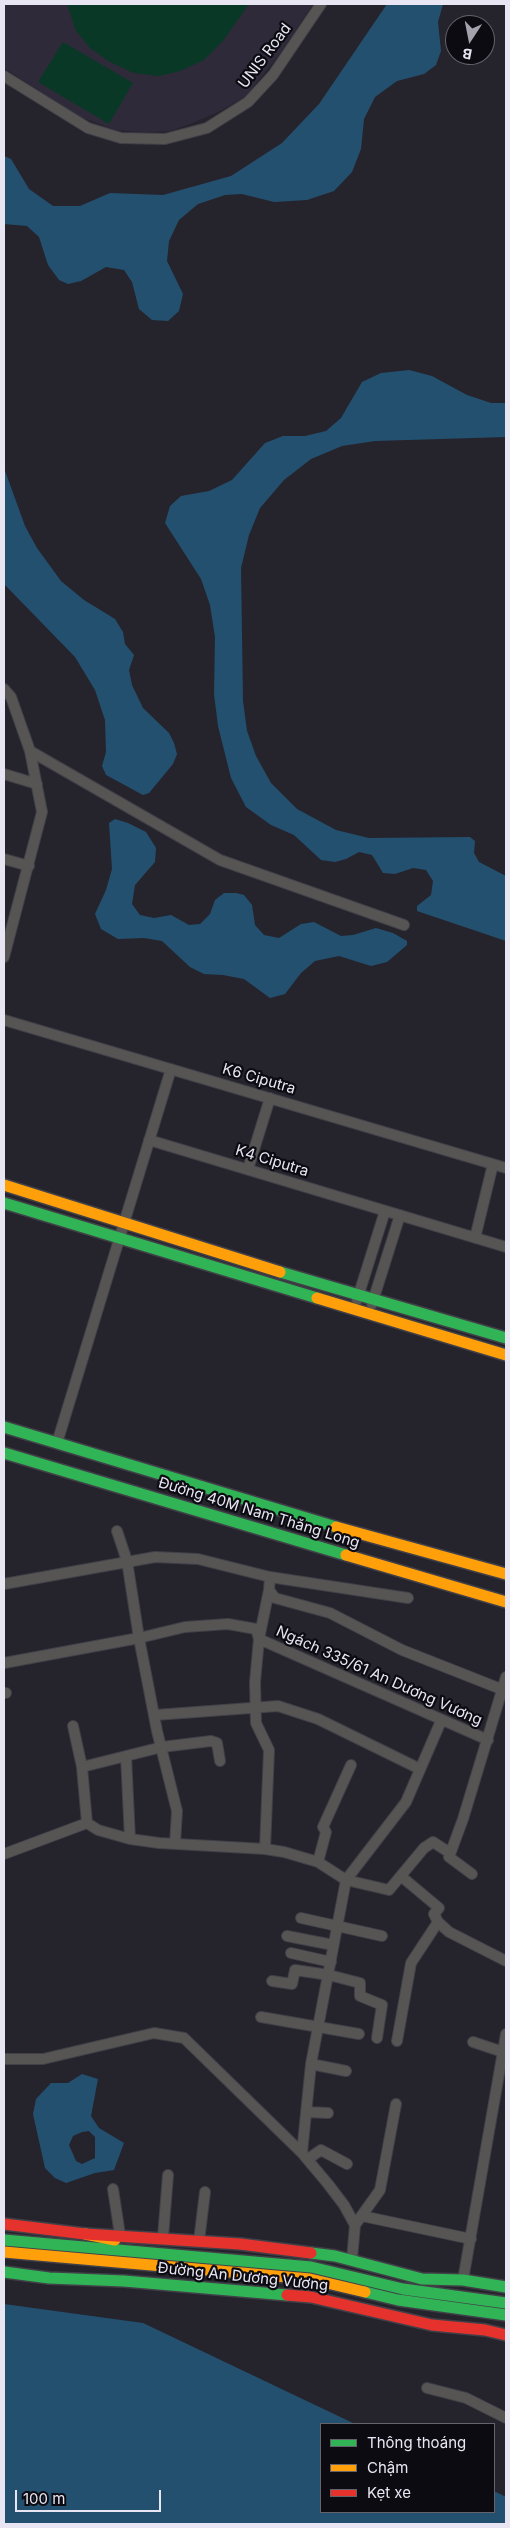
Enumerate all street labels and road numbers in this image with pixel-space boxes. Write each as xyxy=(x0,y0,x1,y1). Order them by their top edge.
street label: UNIS Road xyxy=(235,20,295,92)
street label: K6 Ciputra xyxy=(220,1060,298,1098)
street label: K4 Ciputra xyxy=(233,1141,311,1181)
street label: Đường 40M Nam Thăng Long xyxy=(156,1474,362,1552)
street label: Ngách 335/61 An Dương Vương xyxy=(273,1622,485,1730)
street label: Đường An Dương Vương xyxy=(157,2259,329,2295)

